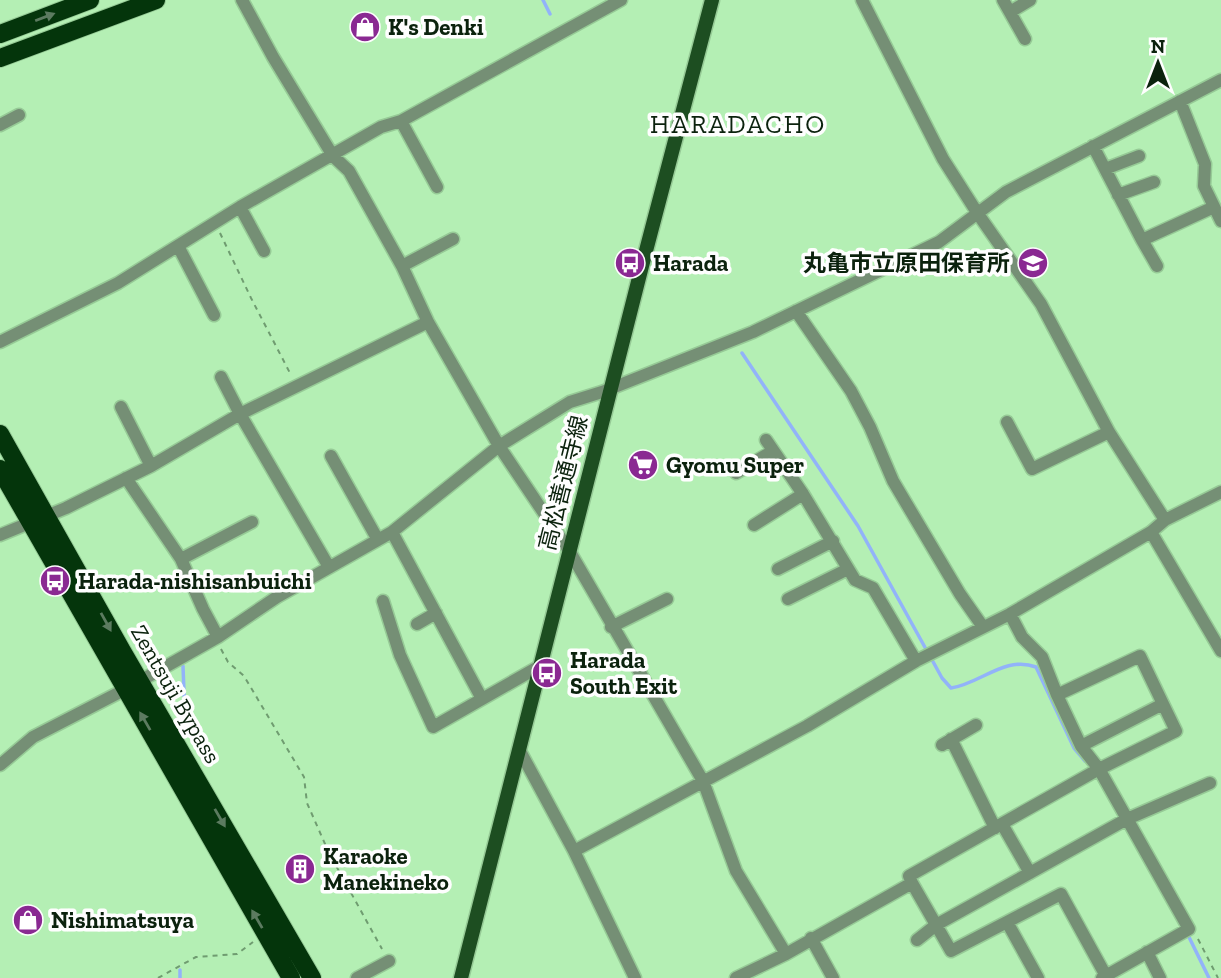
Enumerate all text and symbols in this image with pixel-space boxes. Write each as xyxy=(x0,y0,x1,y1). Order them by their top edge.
shop icon: K's Denki xyxy=(348,10,382,44)
one-way arrow xyxy=(35,12,56,23)
place label: K's Denki xyxy=(388,13,484,41)
north arrow xyxy=(1123,28,1193,98)
text: N xyxy=(1151,35,1165,58)
district label: HARADACHO xyxy=(650,108,826,140)
bus stop icon: Harada xyxy=(613,246,647,280)
school or university icon: 丸亀市立原田保育所 xyxy=(1016,246,1050,280)
place label: Harada xyxy=(653,249,729,277)
place label: 丸亀市立原田保育所 xyxy=(803,249,1010,277)
street label: 高松善通寺線 xyxy=(533,413,593,553)
supermarket icon: Gyomu Super xyxy=(626,448,660,482)
place label: Gyomu Super xyxy=(666,451,804,479)
bus stop icon: Harada-nishisanbuichi xyxy=(38,564,72,598)
place label: Harada-nishisanbuichi xyxy=(78,567,312,595)
one-way arrow xyxy=(100,612,112,631)
street label: Zentsuji Bypass xyxy=(125,620,227,768)
place label: Harada South Exit xyxy=(570,646,678,700)
bus stop icon: Harada South Exit xyxy=(530,656,564,690)
one-way arrow xyxy=(139,712,151,731)
one-way arrow xyxy=(214,809,226,828)
place label: Karaoke Manekineko xyxy=(323,842,449,896)
building icon: Karaoke Manekineko xyxy=(283,852,317,886)
shop icon: Nishimatsuya xyxy=(11,903,45,937)
place label: Nishimatsuya xyxy=(51,906,194,934)
one-way arrow xyxy=(251,909,263,929)

